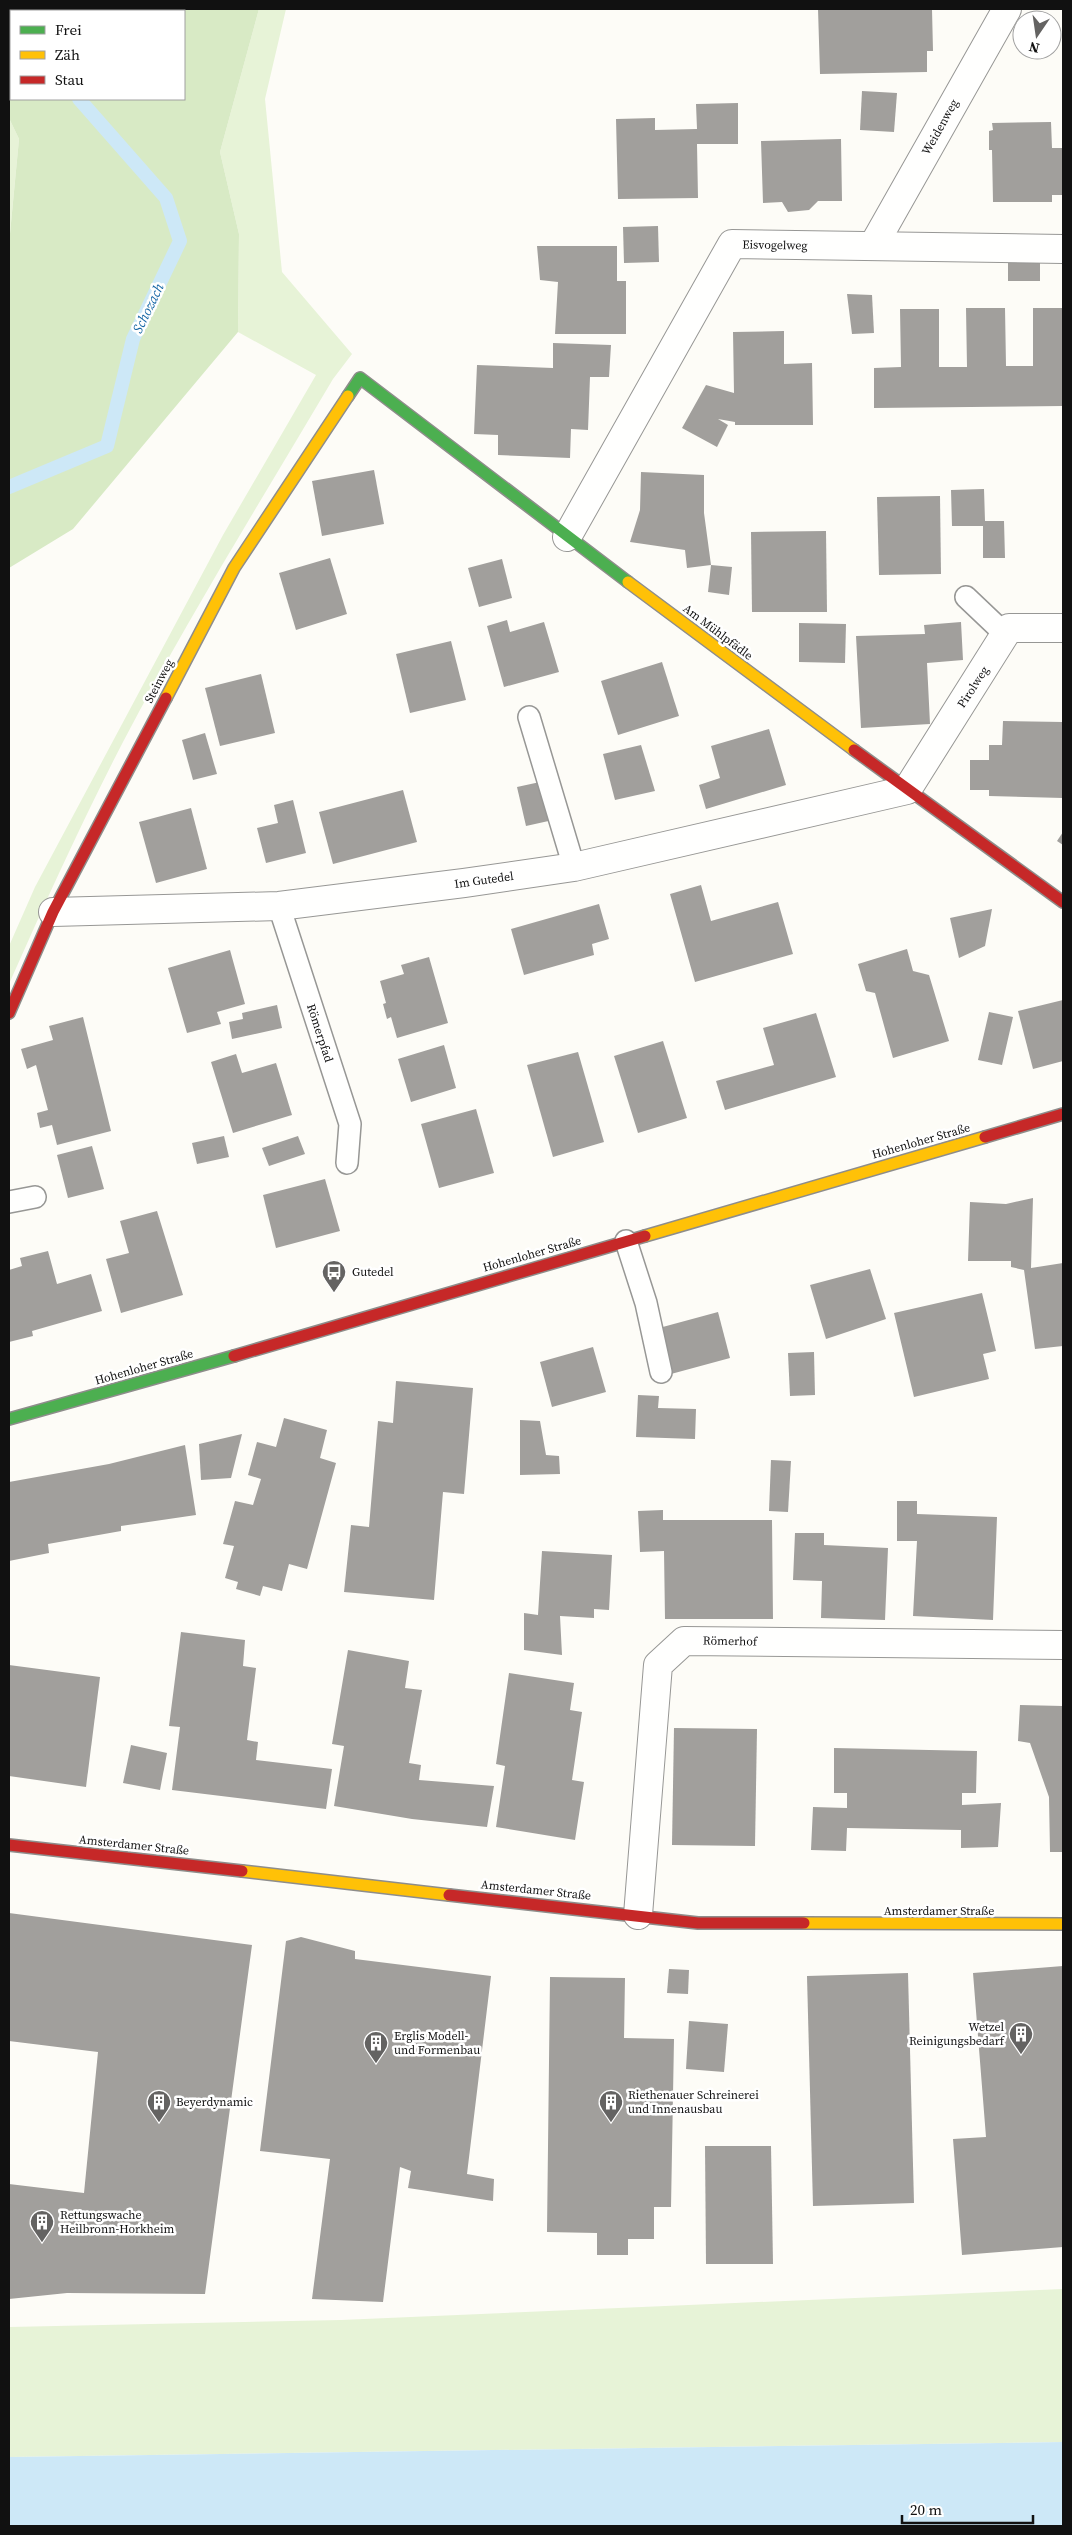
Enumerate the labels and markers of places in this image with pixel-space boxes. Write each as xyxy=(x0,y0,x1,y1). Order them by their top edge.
bus stop icon: Gutedel xyxy=(321,1259,347,1293)
place label: Gutedel xyxy=(352,1264,394,1280)
place label: Wetzel Reinigungsbedarf xyxy=(909,2019,1006,2049)
building icon: Wetzel Reinigungsbedarf xyxy=(1008,2021,1034,2055)
place label: Erglis Modell- und Formenbau xyxy=(394,2028,480,2058)
building icon: Erglis Modell- und Formenbau xyxy=(363,2030,389,2064)
place label: Riethenauer Schreinerei und Innenausbau xyxy=(628,2087,759,2117)
building icon: Beyerdynamic xyxy=(146,2089,172,2123)
building icon: Riethenauer Schreinerei und Innenausbau xyxy=(598,2089,624,2123)
place label: Beyerdynamic xyxy=(176,2094,253,2110)
place label: Rettungswache Heilbronn-Horkheim xyxy=(60,2207,174,2237)
building icon: Rettungswache Heilbronn-Horkheim xyxy=(29,2209,55,2243)

